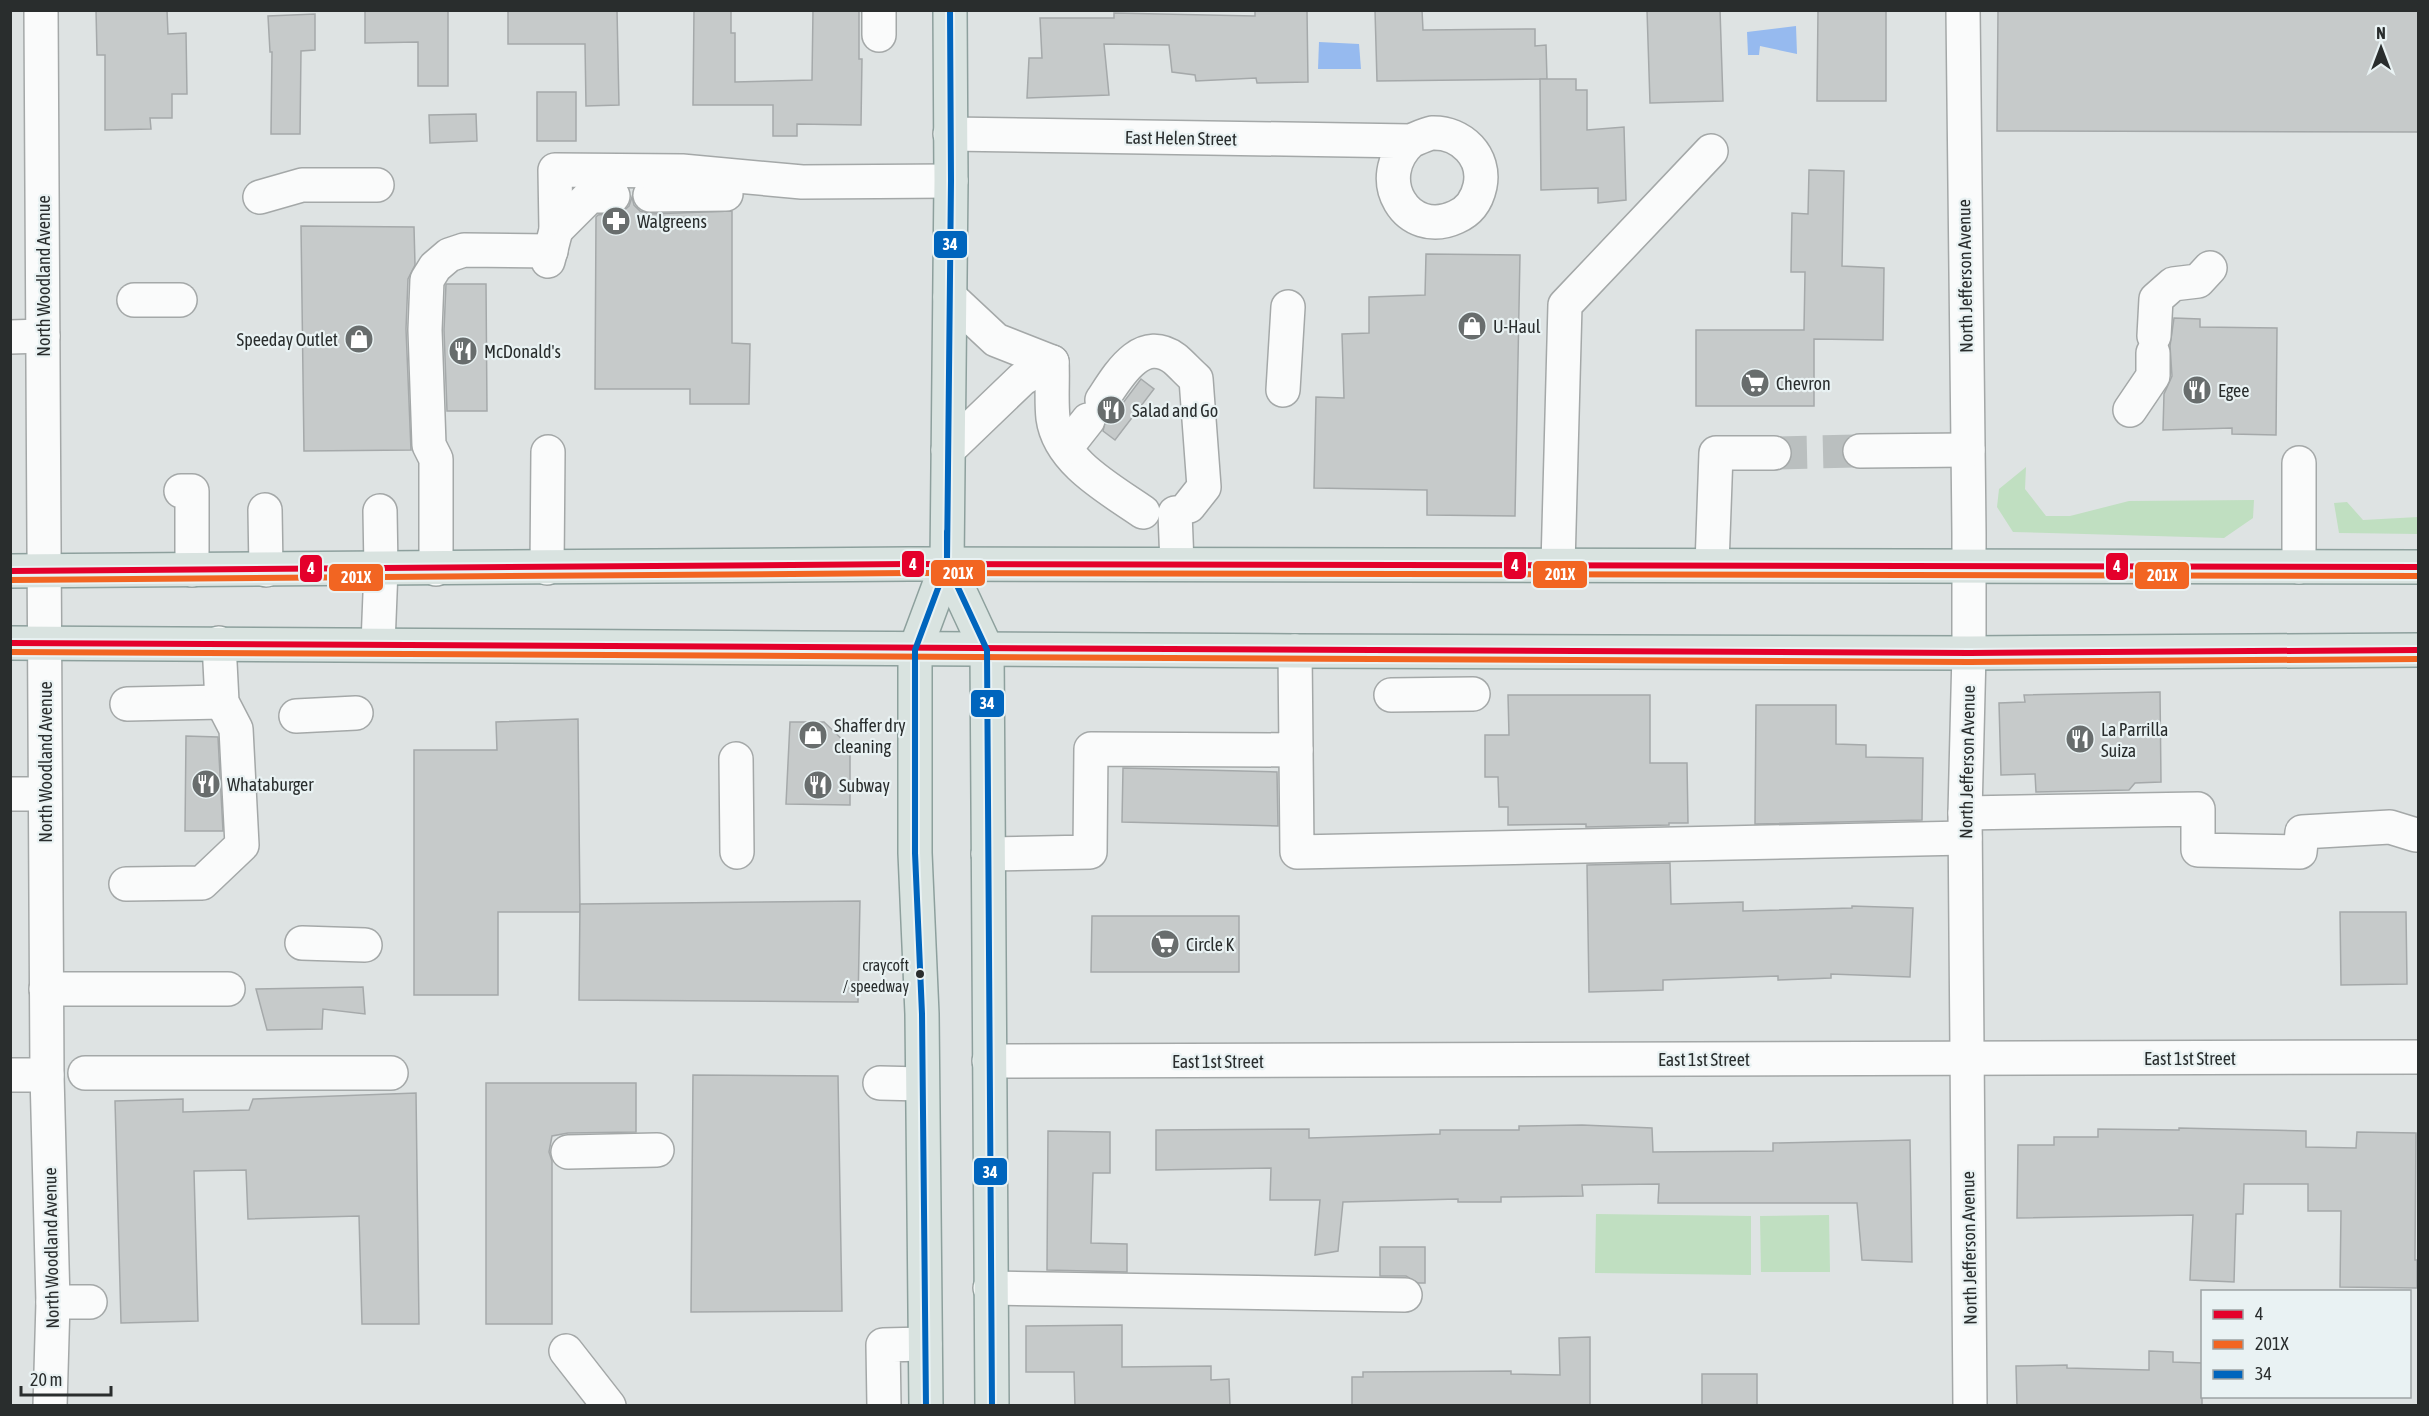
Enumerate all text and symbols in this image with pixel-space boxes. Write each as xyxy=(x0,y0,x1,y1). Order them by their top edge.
north arrow xyxy=(2351,18,2411,78)
text: N xyxy=(2376,24,2386,42)
street label: East Helen Street xyxy=(1125,127,1237,149)
street label: North Woodland Avenue xyxy=(33,195,54,357)
street label: North Jefferson Avenue xyxy=(1953,199,1977,353)
pharmacy icon: Walgreens xyxy=(600,205,632,237)
place label: Walgreens xyxy=(637,211,707,232)
line badge: 34 xyxy=(933,230,968,259)
text: 34 xyxy=(942,235,958,253)
shop icon: U-Haul xyxy=(1456,310,1488,342)
place label: U-Haul xyxy=(1493,316,1541,337)
shop icon: Speeday Outlet xyxy=(343,323,375,355)
place label: Speeday Outlet xyxy=(237,329,338,350)
restaurant icon: McDonald's xyxy=(447,335,479,367)
place label: McDonald's xyxy=(484,341,561,362)
supermarket icon: Chevron xyxy=(1739,367,1771,399)
place label: Chevron xyxy=(1776,373,1831,394)
restaurant icon: Egee xyxy=(2181,374,2213,406)
place label: Egee xyxy=(2218,380,2249,401)
restaurant icon: Salad and Go xyxy=(1095,394,1127,426)
place label: Salad and Go xyxy=(1132,400,1218,421)
line badge: 4 xyxy=(901,550,925,578)
line badge: 4 xyxy=(1503,551,1527,580)
line badge: 4 xyxy=(2105,552,2129,581)
line badge: 4 xyxy=(299,554,323,583)
text: 4 xyxy=(908,555,917,573)
text: 4 xyxy=(1510,556,1519,574)
text: 4 xyxy=(2112,557,2121,575)
text: 4 xyxy=(306,559,315,577)
line badge: 201X xyxy=(930,559,986,587)
line badge: 201X xyxy=(1532,560,1588,589)
line badge: 201X xyxy=(2134,561,2190,590)
line badge: 201X xyxy=(328,563,384,592)
text: 201X xyxy=(943,564,974,582)
text: 201X xyxy=(1545,565,1576,583)
text: 201X xyxy=(2147,566,2178,584)
text: 201X xyxy=(341,568,372,586)
street label: North Woodland Avenue xyxy=(35,681,56,843)
street label: North Jefferson Avenue xyxy=(1955,685,1979,839)
line badge: 34 xyxy=(970,689,1005,718)
text: 34 xyxy=(979,694,995,712)
place label: Shaffer dry cleaning xyxy=(834,715,906,757)
shop icon: Shaffer dry cleaning xyxy=(797,719,829,751)
place label: La Parrilla Suiza xyxy=(2101,719,2168,761)
restaurant icon: La Parrilla Suiza xyxy=(2064,723,2096,755)
restaurant icon: Whataburger xyxy=(190,768,222,800)
restaurant icon: Subway xyxy=(802,769,834,801)
place label: Whataburger xyxy=(227,774,314,795)
place label: Subway xyxy=(839,775,890,796)
supermarket icon: Circle K xyxy=(1149,928,1181,960)
place label: Circle K xyxy=(1186,934,1234,955)
place label: craycoft / speedway xyxy=(843,956,909,996)
marker: craycoft / speedway xyxy=(914,968,926,980)
street label: East 1st Street xyxy=(2144,1048,2236,1069)
street label: East 1st Street xyxy=(1658,1049,1750,1070)
street label: East 1st Street xyxy=(1172,1051,1264,1072)
line badge: 34 xyxy=(973,1157,1008,1186)
text: 34 xyxy=(982,1163,998,1181)
street label: North Woodland Avenue xyxy=(39,1167,63,1329)
street label: North Jefferson Avenue xyxy=(1957,1171,1981,1325)
legend xyxy=(2201,1290,2411,1398)
text: 4 xyxy=(2255,1303,2263,1324)
text: 201X xyxy=(2255,1333,2289,1354)
scale bar xyxy=(21,1359,111,1397)
text: 34 xyxy=(2255,1363,2272,1384)
text: 20 m xyxy=(30,1369,62,1390)

